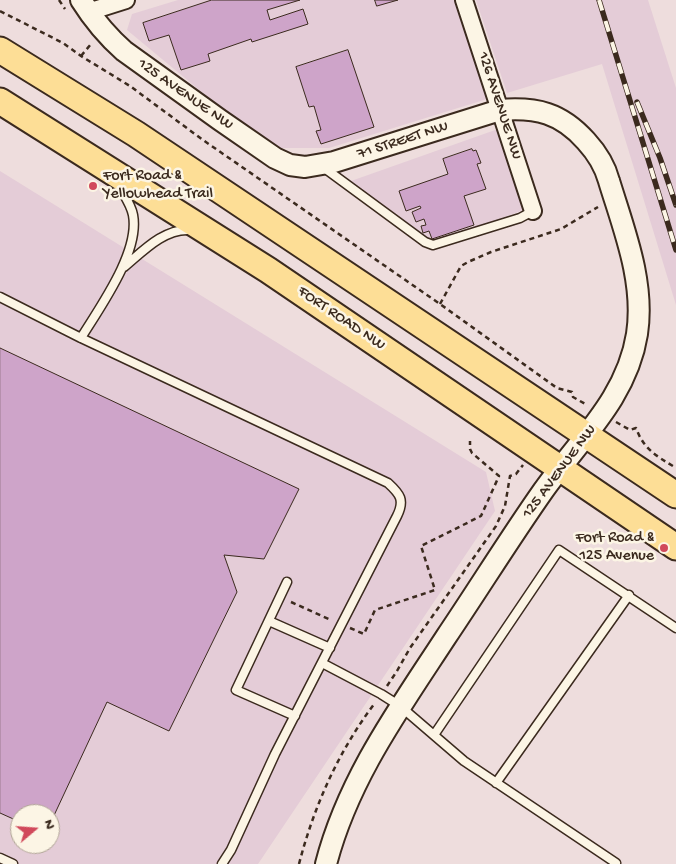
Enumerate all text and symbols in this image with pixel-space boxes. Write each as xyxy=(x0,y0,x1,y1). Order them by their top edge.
street label: 126 AVENUE NW xyxy=(473,50,525,162)
street label: 125 AVENUE NW xyxy=(133,55,237,135)
street label: 71 STREET NW xyxy=(355,117,451,165)
place label: Fort Road & Yellowhead Trail xyxy=(103,167,213,205)
marker: Fort Road & Yellowhead Trail xyxy=(87,180,99,192)
street label: FORT ROAD NW xyxy=(293,283,389,355)
street label: 125 AVENUE NW xyxy=(519,421,601,523)
place label: Fort Road & 125 Avenue xyxy=(575,529,654,567)
marker: Fort Road & 125 Avenue xyxy=(658,542,670,554)
north arrow xyxy=(10,804,60,854)
text: N xyxy=(39,818,58,831)

